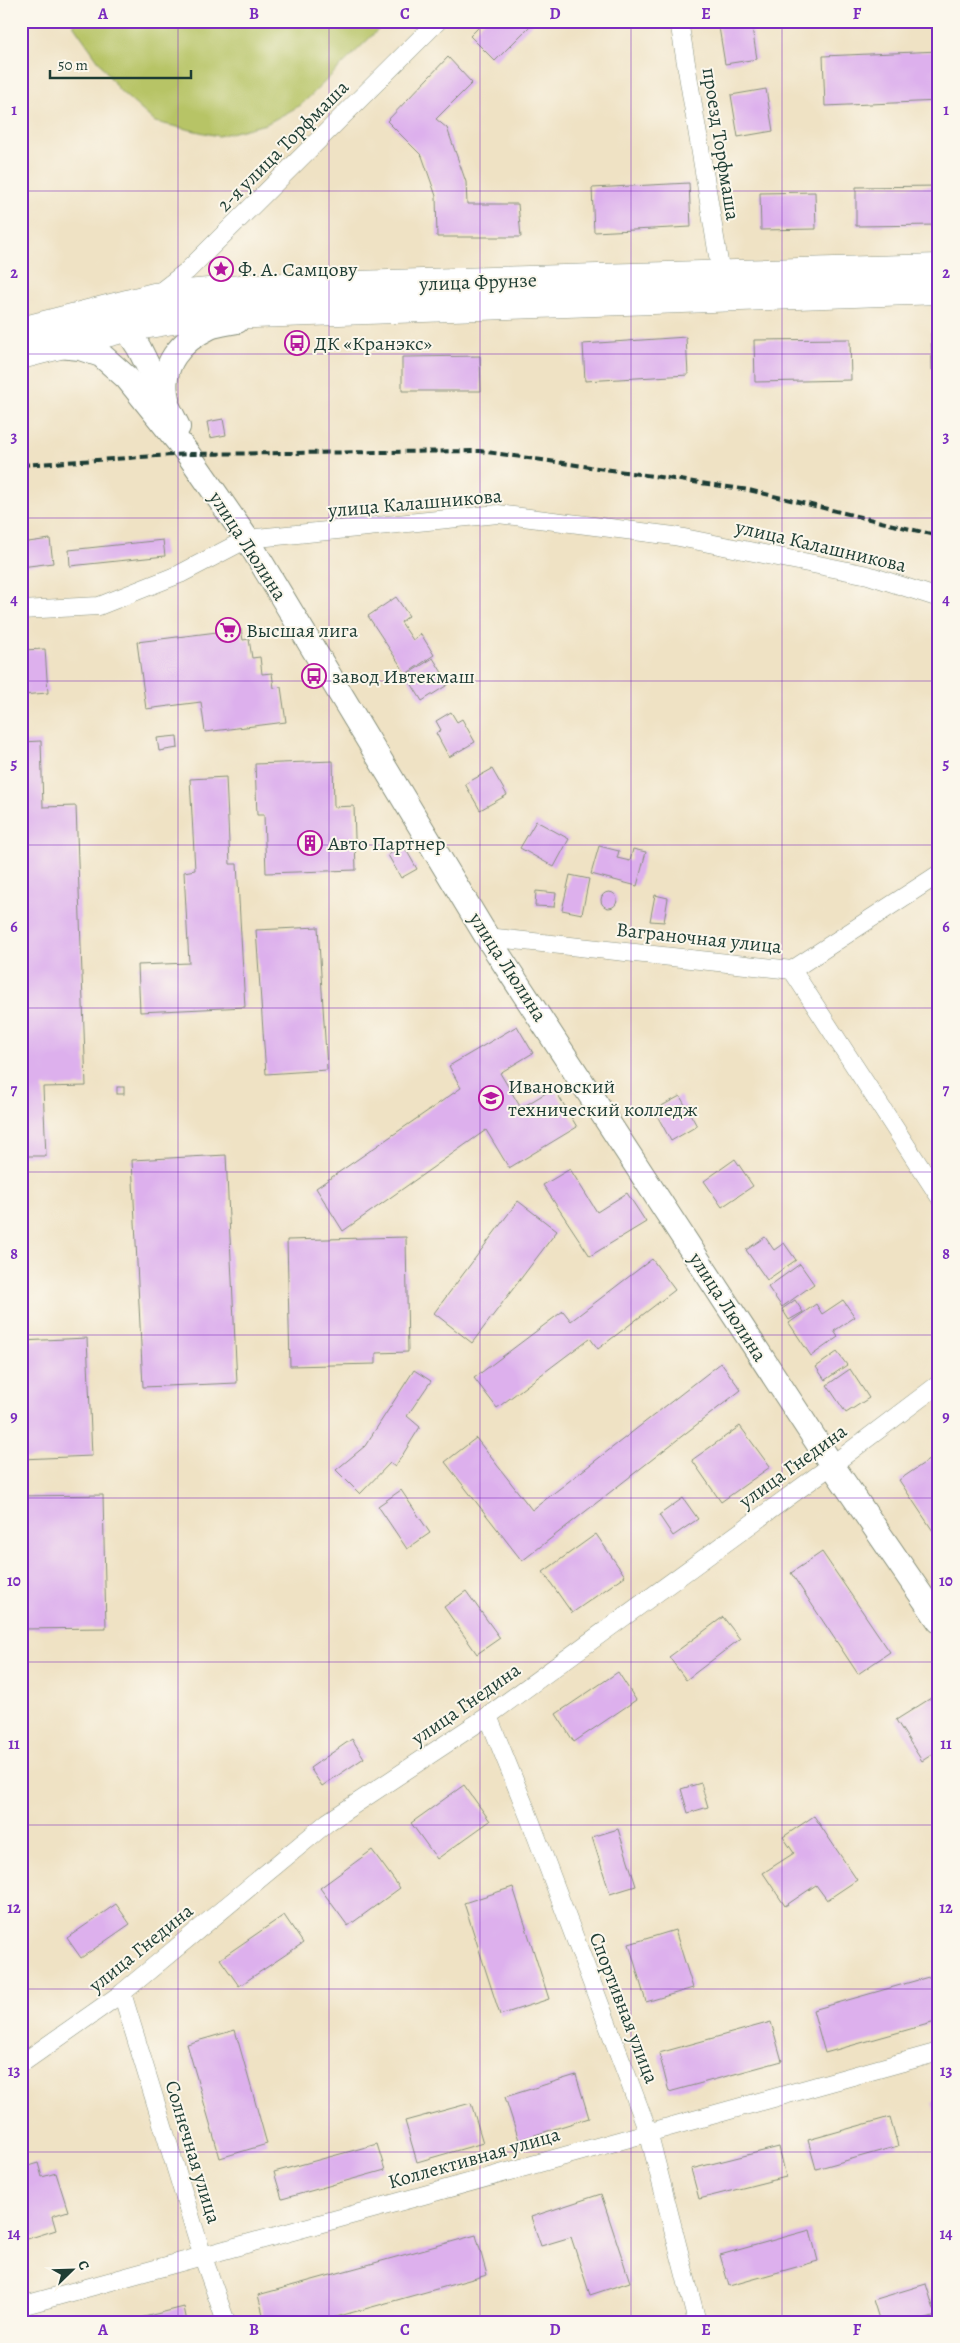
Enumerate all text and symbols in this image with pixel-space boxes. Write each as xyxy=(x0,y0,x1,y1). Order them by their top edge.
text: A xyxy=(97,3,109,25)
text: B xyxy=(249,3,259,25)
text: C xyxy=(400,3,410,25)
text: D xyxy=(549,3,561,25)
text: E xyxy=(701,3,711,25)
text: F xyxy=(853,3,862,25)
scale bar xyxy=(50,48,191,80)
text: 50 m xyxy=(58,55,88,75)
street label: проезд Торфмаша xyxy=(696,66,747,223)
street label: 2-я улица Торфмаша xyxy=(211,74,355,218)
text: 1 xyxy=(11,99,17,121)
text: 1 xyxy=(943,99,949,121)
place icon: Ф. А. Самцову xyxy=(208,256,234,282)
place label: Ф. А. Самцову xyxy=(238,256,358,283)
text: 2 xyxy=(10,262,18,284)
text: 2 xyxy=(942,262,950,284)
street label: улица Фрунзе xyxy=(418,266,537,298)
bus stop icon: ДК «Кранэкс» xyxy=(284,330,310,356)
place label: ДК «Кранэкс» xyxy=(314,330,433,357)
text: 3 xyxy=(11,426,18,448)
text: 3 xyxy=(943,426,950,448)
street label: улица Калашникова xyxy=(326,482,504,524)
street label: улица Люлина xyxy=(202,485,294,606)
street label: улица Калашникова xyxy=(732,513,910,579)
text: 4 xyxy=(10,589,18,611)
text: 4 xyxy=(942,589,950,611)
supermarket icon: Высшая лига xyxy=(215,617,241,643)
place label: Высшая лига xyxy=(246,617,359,644)
bus stop icon: завод Ивтекмаш xyxy=(301,663,327,689)
place label: завод Ивтекмаш xyxy=(332,663,475,690)
text: 5 xyxy=(11,753,18,775)
text: 5 xyxy=(943,753,950,775)
building icon: Авто Партнер xyxy=(297,830,323,856)
place label: Авто Партнер xyxy=(327,830,445,857)
street label: улица Люлина xyxy=(462,906,554,1027)
text: 6 xyxy=(10,916,18,938)
street label: Ваграночная улица xyxy=(615,916,784,960)
text: 6 xyxy=(942,916,950,938)
place label: Ивановский технический колледж xyxy=(508,1073,698,1123)
text: 7 xyxy=(11,1079,18,1101)
text: 7 xyxy=(943,1079,950,1101)
school or university icon: Ивановский технический колледж xyxy=(478,1085,504,1111)
text: 8 xyxy=(10,1243,18,1265)
text: 8 xyxy=(942,1243,950,1265)
street label: улица Люлина xyxy=(682,1246,774,1367)
text: 9 xyxy=(10,1406,18,1428)
text: 9 xyxy=(942,1406,950,1428)
street label: улица Гнедина xyxy=(733,1417,853,1515)
text: 10 xyxy=(7,1570,21,1592)
text: 10 xyxy=(939,1570,953,1592)
street label: улица Гнедина xyxy=(405,1656,526,1752)
text: 11 xyxy=(8,1733,20,1755)
text: 11 xyxy=(940,1733,952,1755)
text: 12 xyxy=(7,1897,21,1919)
street label: улица Гнедина xyxy=(82,1897,200,1999)
text: 12 xyxy=(939,1897,953,1919)
street label: Спортивная улица xyxy=(583,1929,666,2088)
text: 13 xyxy=(8,2060,20,2082)
text: 13 xyxy=(940,2060,952,2082)
street label: Солнечная улица xyxy=(158,2077,228,2227)
street label: Коллективная улица xyxy=(385,2120,564,2195)
text: 14 xyxy=(7,2223,21,2245)
text: 14 xyxy=(939,2223,953,2245)
north arrow xyxy=(48,2246,98,2296)
text: С xyxy=(73,2257,94,2273)
text: A xyxy=(97,2319,109,2341)
text: B xyxy=(249,2319,259,2341)
text: C xyxy=(400,2319,410,2341)
text: D xyxy=(549,2319,561,2341)
text: E xyxy=(701,2319,711,2341)
text: F xyxy=(853,2319,862,2341)

